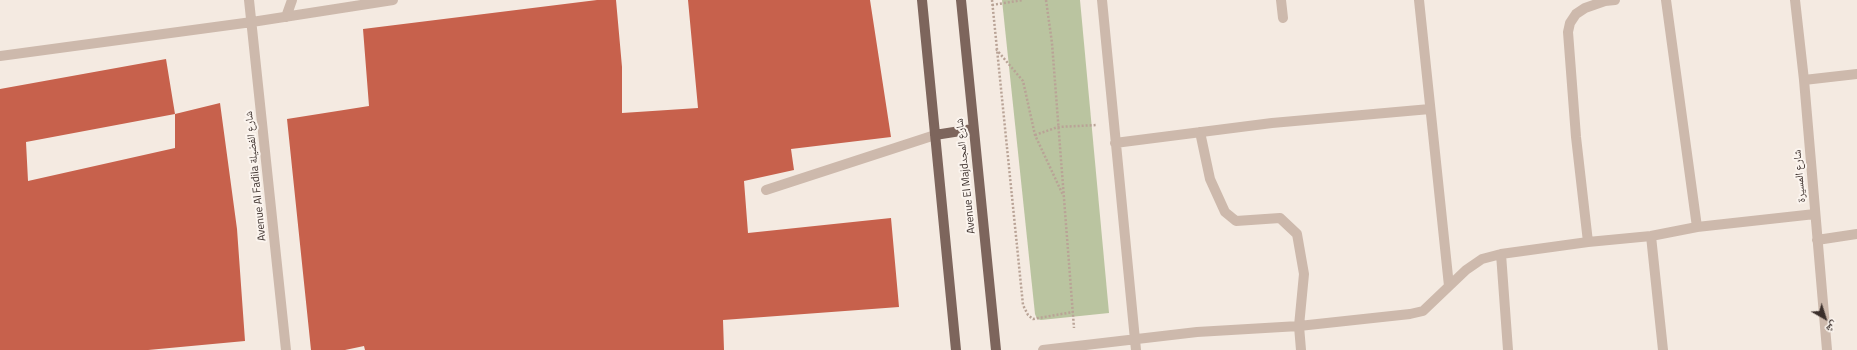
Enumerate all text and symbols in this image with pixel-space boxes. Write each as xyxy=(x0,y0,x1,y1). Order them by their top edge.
street label: Avenue Al Fadila شارع الفضيلة xyxy=(243,110,269,242)
street label: Avenue El Majdشارع المجد xyxy=(953,118,979,234)
street label: شارع المسيرة xyxy=(1791,149,1809,203)
north arrow xyxy=(1805,298,1845,338)
text: ش xyxy=(1823,317,1842,337)

